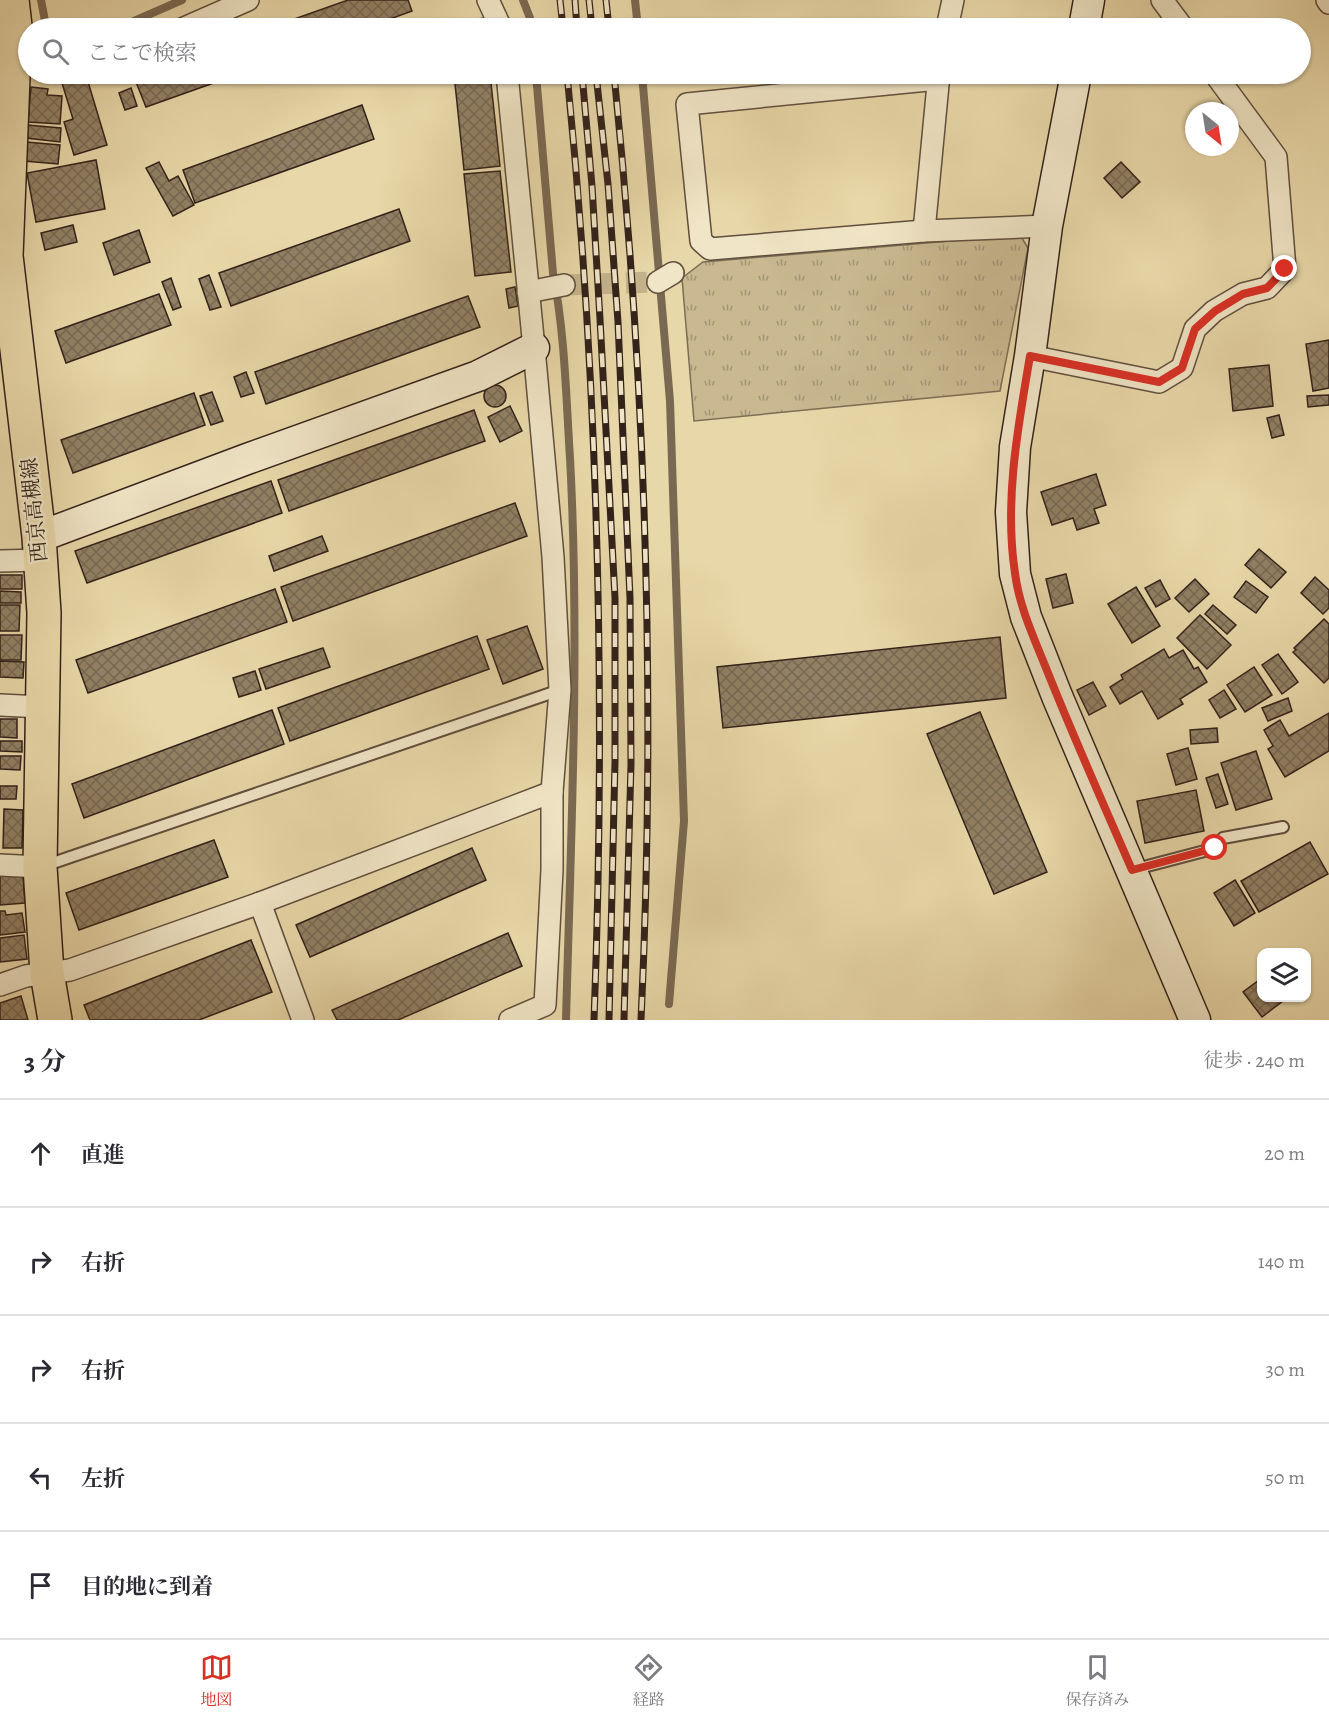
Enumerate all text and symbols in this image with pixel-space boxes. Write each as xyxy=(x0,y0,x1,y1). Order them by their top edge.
search box xyxy=(18,18,1311,84)
icon: search xyxy=(39,35,72,68)
text: ここで検索 xyxy=(87,38,197,68)
north arrow xyxy=(1185,102,1239,156)
route end xyxy=(1271,255,1297,281)
street label: 西京高槻線 xyxy=(15,456,53,564)
route start xyxy=(1201,834,1227,860)
map controls xyxy=(1257,948,1311,1002)
button: layers xyxy=(1257,948,1311,1002)
text: 3 分 xyxy=(24,1044,66,1079)
text: 徒歩 · 240 m xyxy=(1203,1047,1305,1074)
icon: ahead xyxy=(24,1137,57,1170)
text: 直進 xyxy=(81,1140,125,1170)
text: 20 m xyxy=(1264,1140,1305,1167)
icon: right xyxy=(24,1245,57,1278)
text: 右折 xyxy=(81,1248,125,1278)
text: 140 m xyxy=(1258,1248,1305,1275)
icon: right xyxy=(24,1353,57,1386)
text: 右折 xyxy=(81,1356,125,1386)
text: 30 m xyxy=(1265,1356,1305,1383)
icon: left xyxy=(24,1461,57,1494)
text: 左折 xyxy=(81,1464,125,1494)
text: 50 m xyxy=(1265,1464,1305,1491)
icon: arrive xyxy=(24,1569,57,1602)
text: 目的地に到着 xyxy=(81,1572,213,1602)
tab: 地図 xyxy=(200,1651,233,1711)
tab: 経路 xyxy=(632,1651,665,1711)
tab: 保存済み xyxy=(1065,1651,1129,1711)

